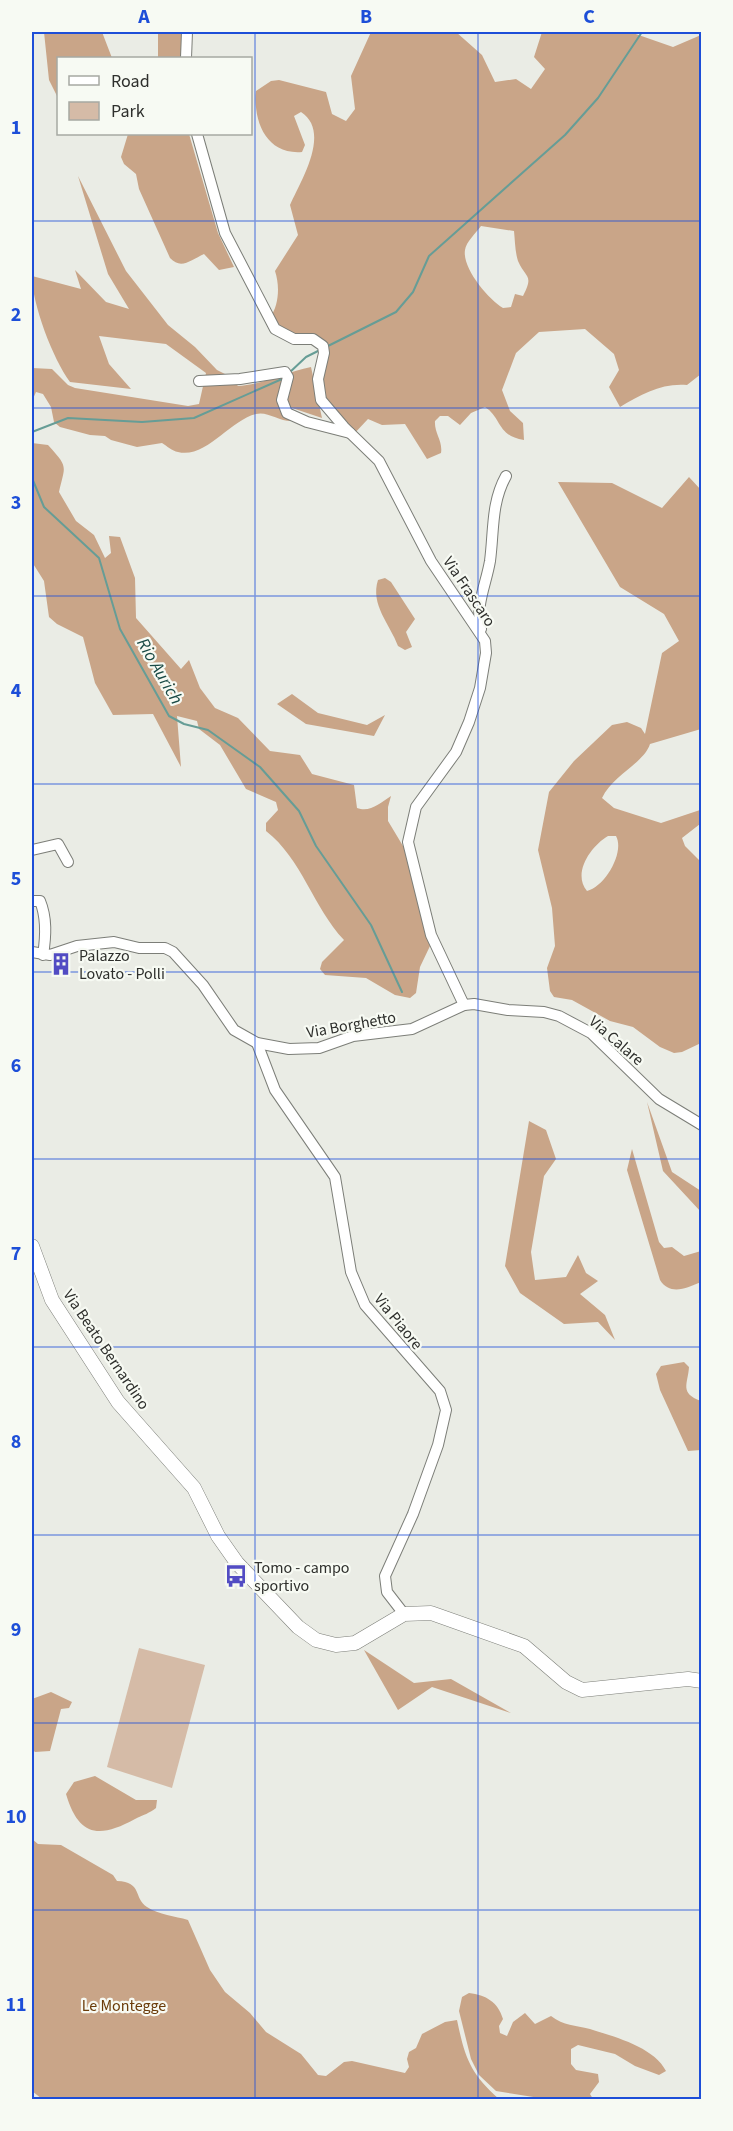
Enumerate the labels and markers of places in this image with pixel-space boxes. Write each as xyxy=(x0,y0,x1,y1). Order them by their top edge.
place label: Palazzo Lovato - Polli xyxy=(79,945,165,985)
building icon: Palazzo Lovato - Polli xyxy=(48,951,74,977)
place label: Tomo - campo sportivo xyxy=(254,1557,350,1597)
bus stop icon: Tomo - campo sportivo xyxy=(223,1563,249,1589)

